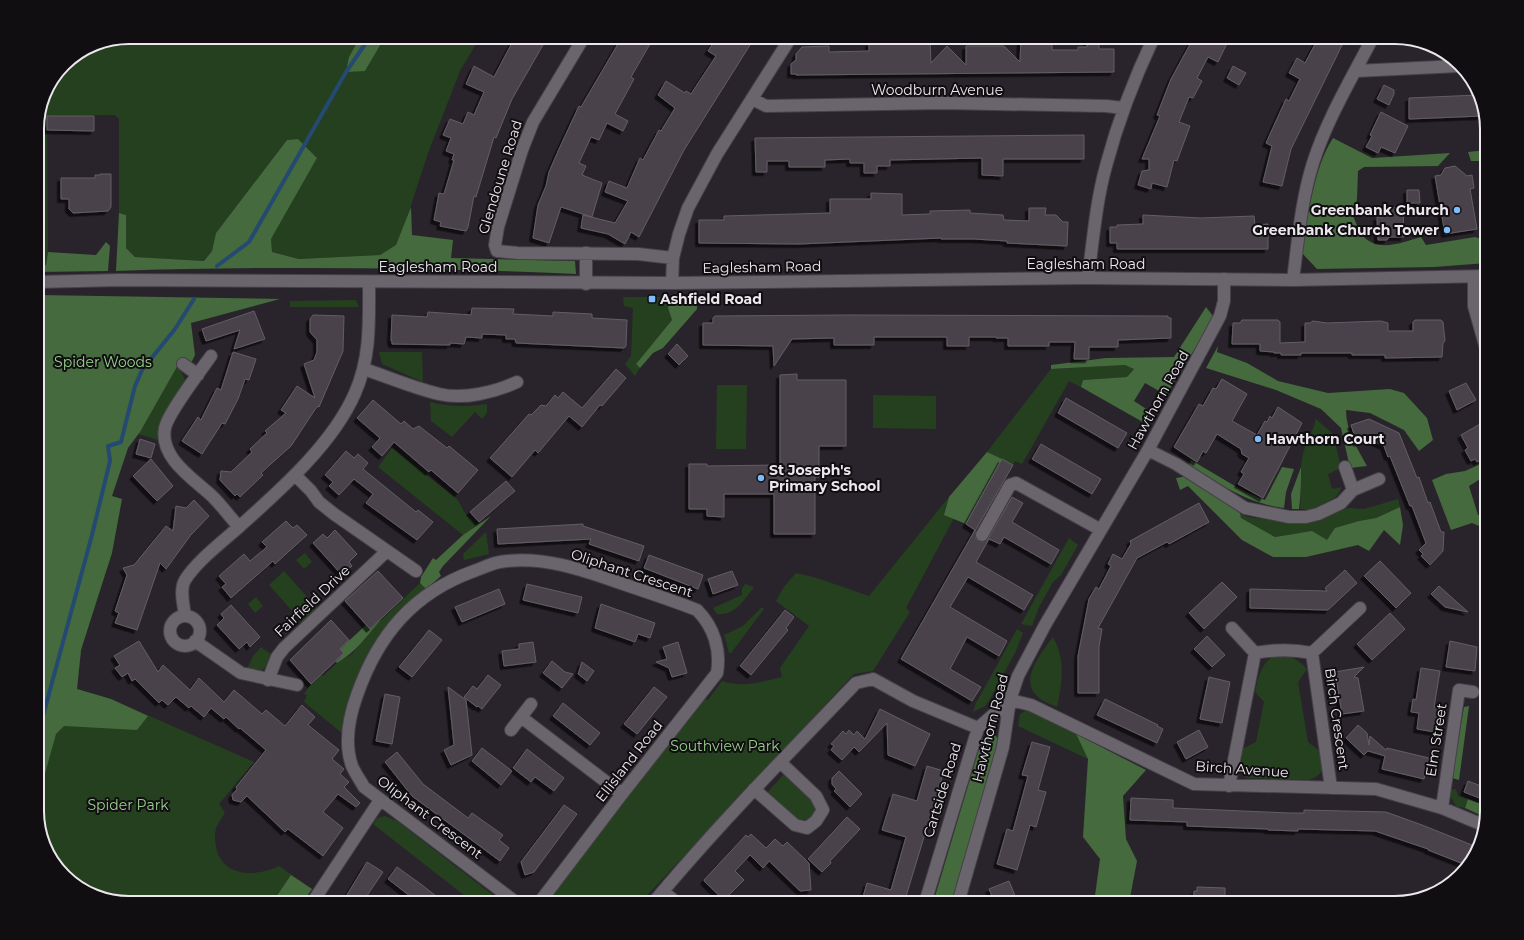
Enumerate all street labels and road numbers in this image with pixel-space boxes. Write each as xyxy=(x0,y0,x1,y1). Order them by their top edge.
street label: Woodburn Avenue xyxy=(871,81,1003,99)
street label: Glendoune Road xyxy=(474,118,526,236)
street label: Eaglesham Road xyxy=(1026,255,1146,273)
street label: Eaglesham Road xyxy=(702,257,822,277)
street label: Eaglesham Road xyxy=(378,258,498,276)
street label: Hawthorn Road xyxy=(1123,347,1193,453)
street label: Oliphant Crescent xyxy=(569,545,696,601)
street label: Fairfield Drive xyxy=(270,561,354,641)
street label: Birch Crescent xyxy=(1321,667,1353,771)
street label: Hawthorn Road xyxy=(968,672,1012,784)
street label: Elm Street xyxy=(1421,702,1451,778)
street label: Ellisland Road xyxy=(592,717,666,805)
street label: Cartside Road xyxy=(919,740,965,840)
street label: Birch Avenue xyxy=(1195,757,1289,781)
street label: Oliphant Crescent xyxy=(374,771,487,863)

